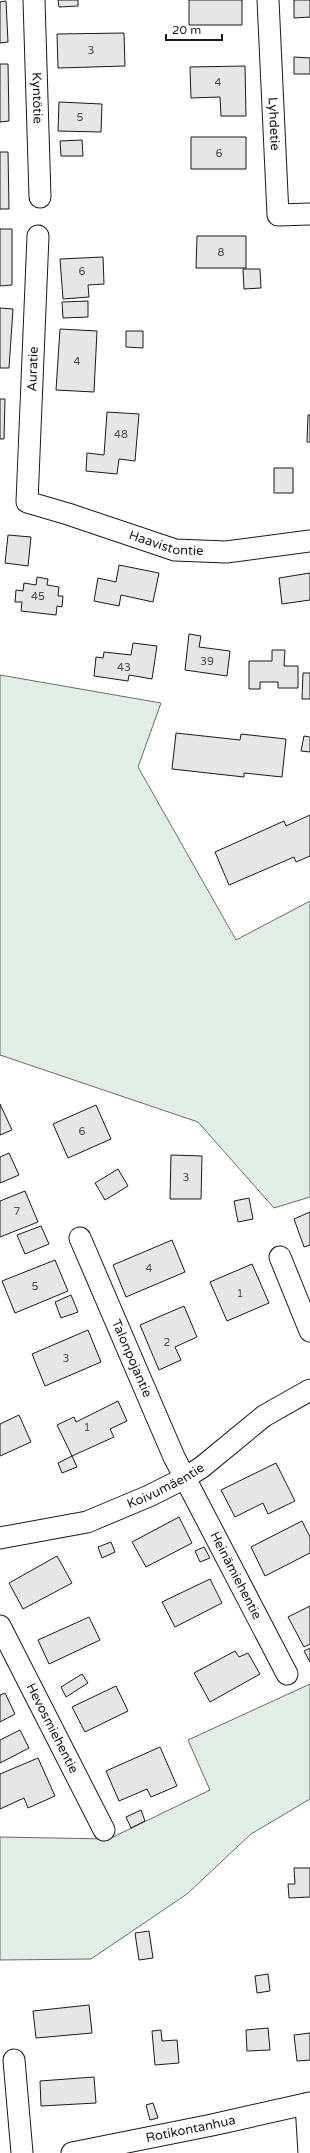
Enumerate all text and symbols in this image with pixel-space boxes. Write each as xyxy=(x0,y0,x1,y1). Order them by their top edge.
scale bar xyxy=(166,16,222,42)
text: 20 m xyxy=(172,23,201,37)
house number: 3 xyxy=(88,44,95,57)
street label: Kyntötie xyxy=(28,72,46,124)
house number: 4 xyxy=(215,76,222,89)
street label: Lyhdetie xyxy=(265,97,283,151)
house number: 5 xyxy=(77,111,84,124)
house number: 6 xyxy=(216,147,223,160)
house number: 8 xyxy=(218,246,225,259)
house number: 6 xyxy=(79,265,86,278)
street label: Auratie xyxy=(24,346,42,392)
house number: 4 xyxy=(74,355,81,368)
house number: 48 xyxy=(114,428,128,441)
street label: Haavistontie xyxy=(127,527,204,559)
house number: 45 xyxy=(31,590,45,603)
house number: 39 xyxy=(200,655,214,668)
house number: 43 xyxy=(117,661,131,674)
house number: 6 xyxy=(79,1125,86,1138)
house number: 3 xyxy=(183,1171,190,1184)
house number: 7 xyxy=(14,1205,21,1218)
house number: 4 xyxy=(146,1262,153,1275)
house number: 5 xyxy=(32,1280,39,1293)
house number: 1 xyxy=(237,1287,243,1300)
street label: Talonpojantie xyxy=(108,1317,155,1400)
house number: 2 xyxy=(164,1336,171,1349)
house number: 3 xyxy=(63,1352,70,1365)
house number: 1 xyxy=(84,1421,90,1434)
street label: Koivumäentie xyxy=(125,1460,207,1512)
street label: Heinämiehentie xyxy=(206,1529,265,1622)
street label: Hevosmiehentie xyxy=(23,1681,82,1776)
street label: Rotikontanhua xyxy=(144,2112,237,2146)

